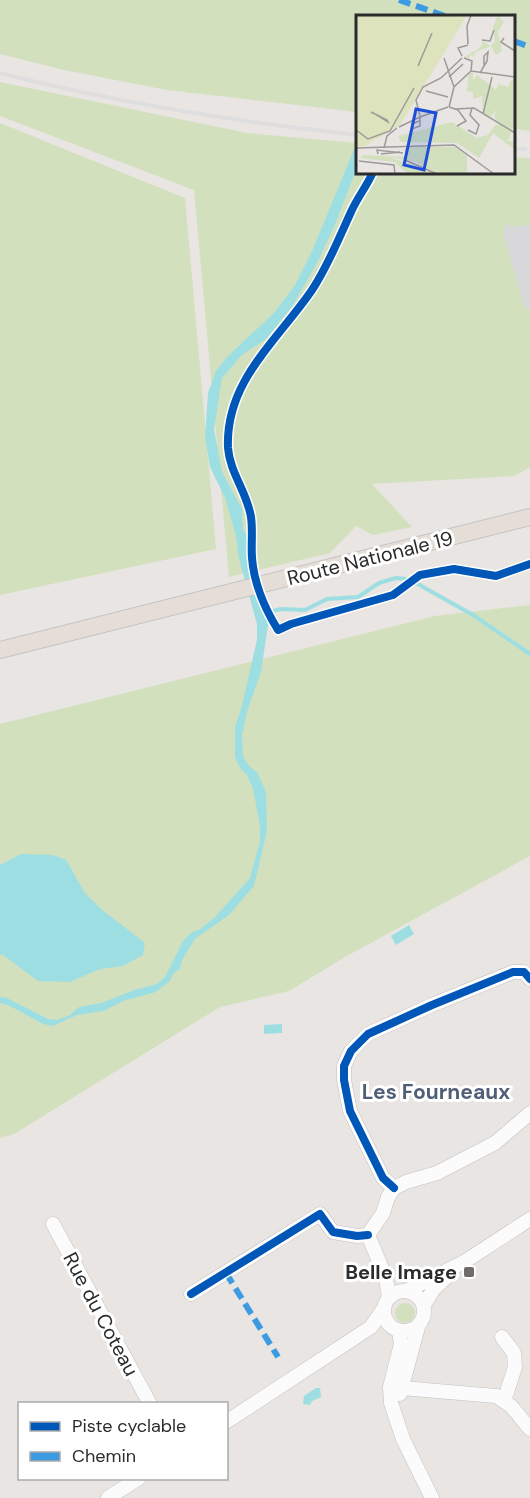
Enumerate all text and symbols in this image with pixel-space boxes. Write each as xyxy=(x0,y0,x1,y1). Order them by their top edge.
inset map xyxy=(356,15,515,174)
street label: Route Nationale 19 xyxy=(284,525,456,591)
district label: Les Fourneaux xyxy=(362,1078,510,1106)
street label: Rue du Coteau xyxy=(58,1248,144,1380)
place label: Belle Image xyxy=(345,1259,457,1285)
marker: Belle Image xyxy=(462,1265,476,1279)
legend xyxy=(18,1402,228,1480)
text: Piste cyclable xyxy=(72,1414,186,1438)
text: Chemin xyxy=(72,1444,136,1468)

